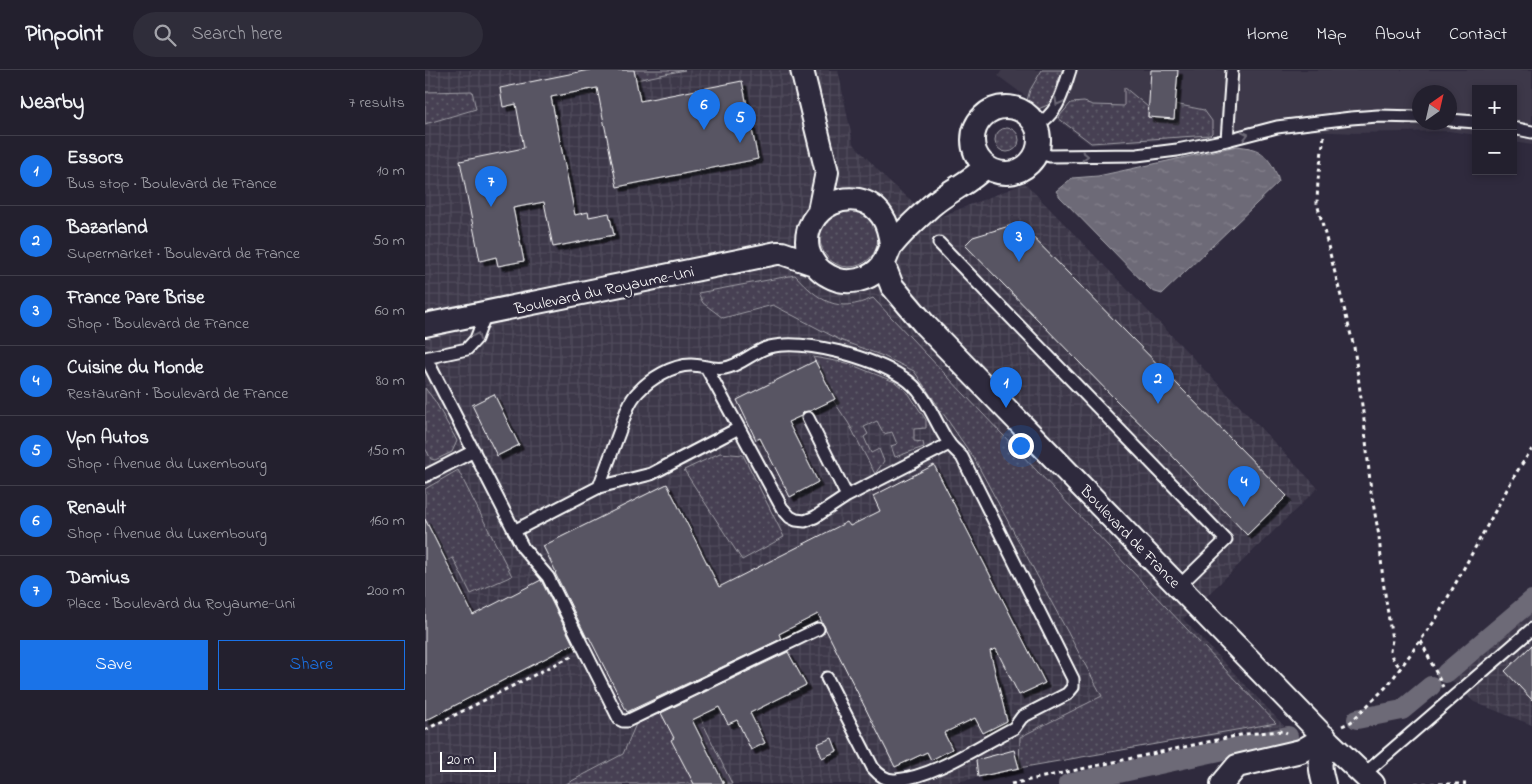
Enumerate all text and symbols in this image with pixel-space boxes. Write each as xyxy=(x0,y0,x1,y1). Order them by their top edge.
search box xyxy=(133,12,483,57)
text: Pinpoint xyxy=(25,17,103,52)
icon: search xyxy=(151,21,179,49)
text: Search here xyxy=(191,21,282,48)
text: Home xyxy=(1247,22,1288,48)
text: Map xyxy=(1316,22,1347,48)
text: About xyxy=(1375,22,1421,48)
text: Contact xyxy=(1449,22,1507,48)
north arrow xyxy=(1412,85,1457,130)
map controls xyxy=(1472,85,1517,175)
button: + xyxy=(1472,85,1517,130)
text: Nearby xyxy=(20,88,84,118)
pin: 6 xyxy=(688,89,720,130)
text: 7 results xyxy=(349,91,405,115)
one-way arrow xyxy=(1054,96,1064,105)
pin: 5 xyxy=(724,102,756,143)
one-way arrow xyxy=(1241,130,1250,141)
button: − xyxy=(1472,130,1517,175)
text: Essors xyxy=(67,145,123,172)
one-way arrow xyxy=(1082,151,1089,161)
text: 1 xyxy=(33,159,39,183)
text: 10 m xyxy=(377,159,405,183)
pin: 7 xyxy=(475,166,507,207)
text: Bus stop · Boulevard de France xyxy=(67,172,277,196)
text: Bazarland xyxy=(67,215,148,242)
pin: 3 xyxy=(1003,221,1035,262)
text: 2 xyxy=(32,229,40,253)
text: 50 m xyxy=(373,229,405,253)
text: Supermarket · Boulevard de France xyxy=(67,242,300,266)
street label: Boulevard du Royaume-Uni xyxy=(511,260,697,322)
text: France Pare Brise xyxy=(67,285,205,312)
text: 3 xyxy=(33,299,39,323)
text: 60 m xyxy=(375,299,405,323)
text: Shop · Boulevard de France xyxy=(67,312,249,336)
one-way arrow xyxy=(470,332,481,341)
text: Cuisine du Monde xyxy=(67,355,204,382)
pin: 2 xyxy=(1142,363,1174,404)
pin: 1 xyxy=(990,367,1022,408)
text: 4 xyxy=(33,369,39,393)
text: 80 m xyxy=(376,369,405,393)
text: Restaurant · Boulevard de France xyxy=(67,382,288,406)
text: Vpn Autos xyxy=(67,425,149,452)
your location xyxy=(1008,433,1034,459)
text: 5 xyxy=(31,439,41,463)
text: 150 m xyxy=(367,439,405,463)
text: Shop · Avenue du Luxembourg xyxy=(67,452,267,476)
pin: 4 xyxy=(1228,466,1260,507)
street label: Boulevard de France xyxy=(1073,479,1186,595)
text: Renault xyxy=(67,495,126,522)
text: 6 xyxy=(32,509,40,533)
text: 160 m xyxy=(370,509,405,533)
text: Shop · Avenue du Luxembourg xyxy=(67,522,267,546)
text: Damius xyxy=(67,565,130,592)
text: 7 xyxy=(33,579,39,603)
text: 200 m xyxy=(367,579,405,603)
text: Place · Boulevard du Royaume-Uni xyxy=(67,592,296,616)
button: Save xyxy=(20,640,208,690)
button: Share xyxy=(218,640,405,690)
scale bar xyxy=(440,749,496,772)
text: 20 m xyxy=(447,750,474,771)

